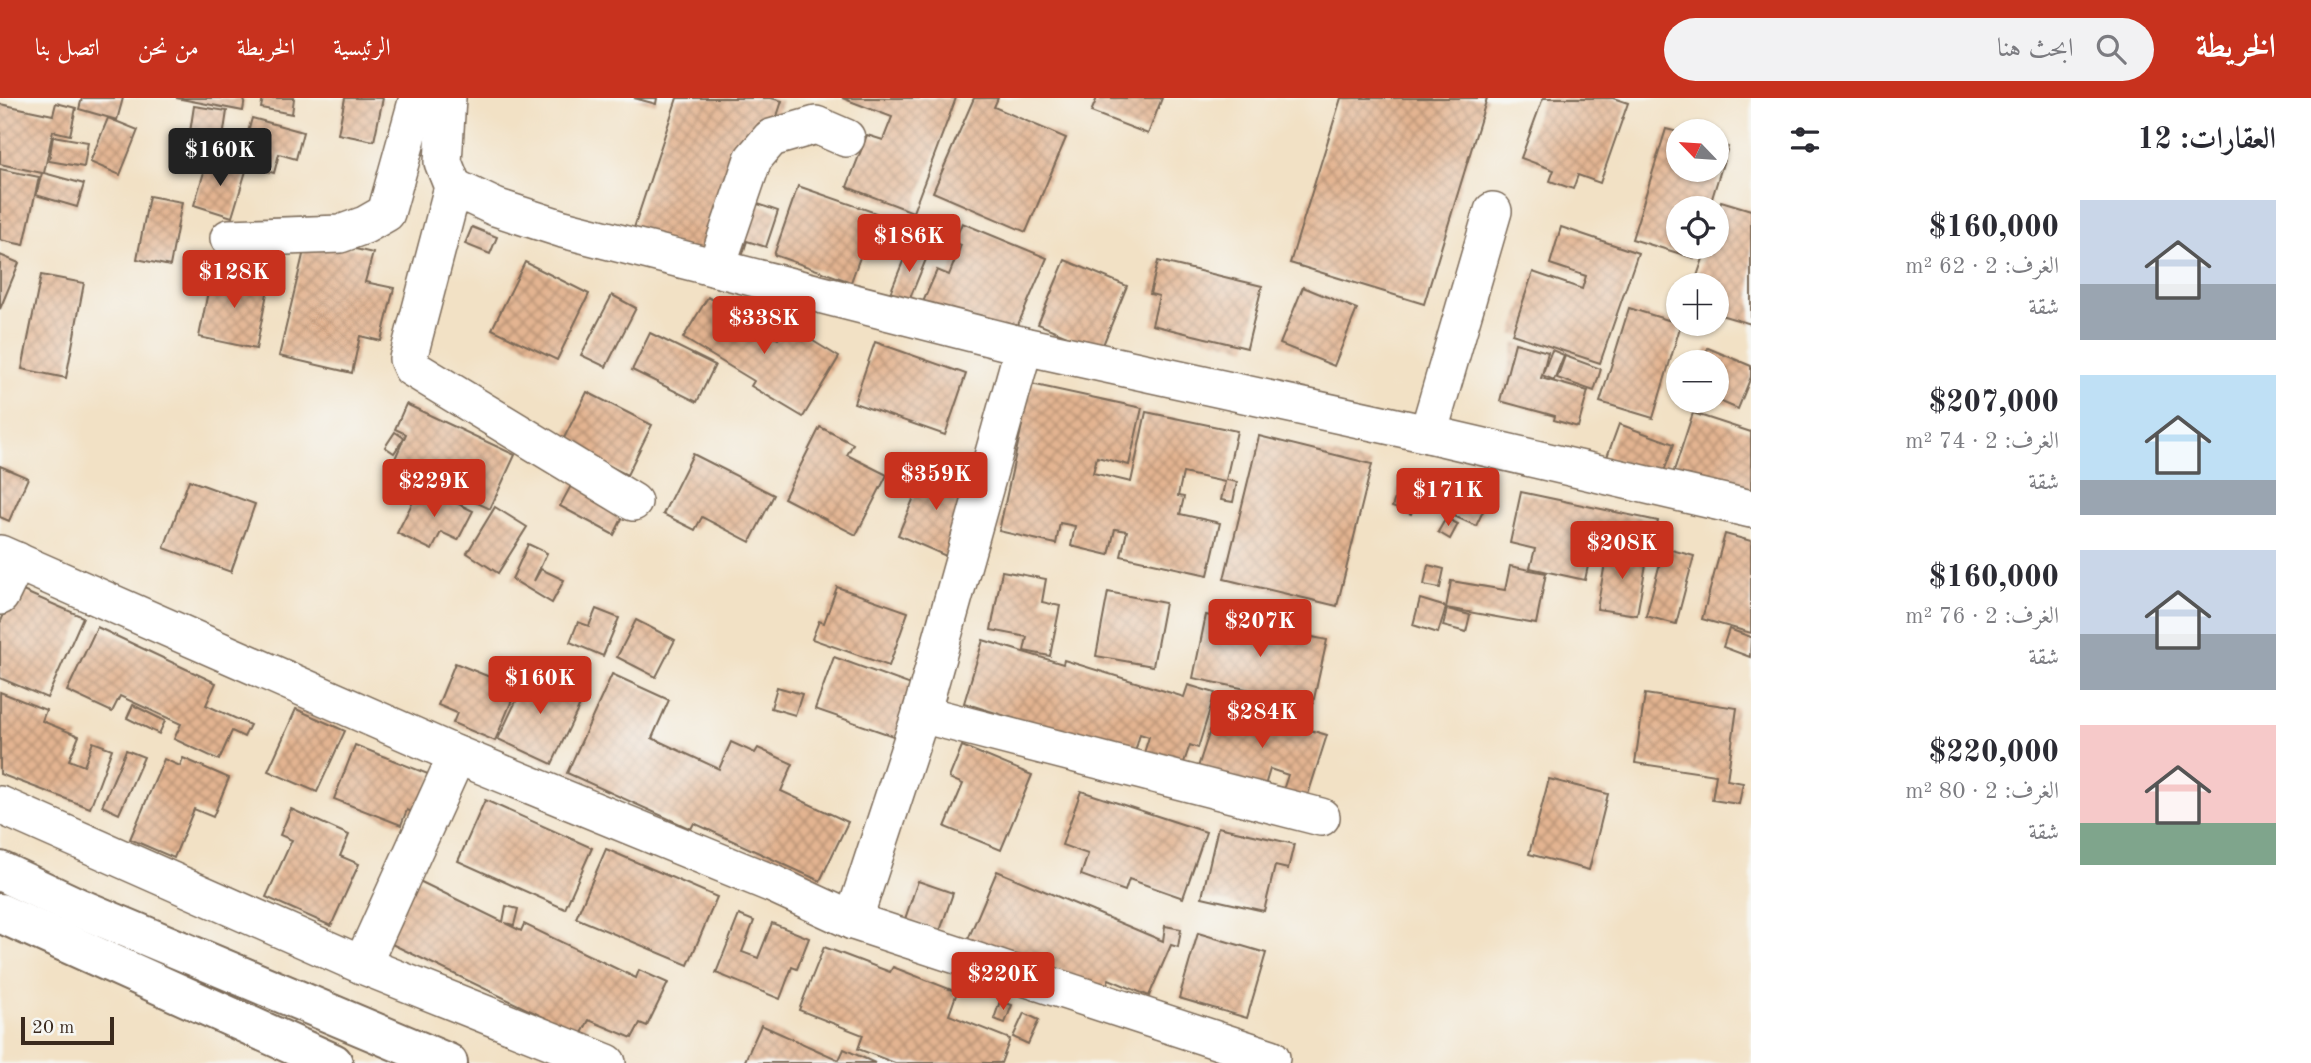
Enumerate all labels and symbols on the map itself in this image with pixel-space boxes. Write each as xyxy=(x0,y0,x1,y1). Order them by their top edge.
north arrow xyxy=(1666,119,1729,182)
pin: $160K xyxy=(171,129,269,188)
pin: $186K xyxy=(860,214,958,274)
pin: $128K xyxy=(185,250,283,310)
pin: $338K xyxy=(715,296,813,356)
pin: $359K xyxy=(887,452,985,512)
pin: $229K xyxy=(385,460,483,519)
pin: $171K xyxy=(1399,468,1497,528)
pin: $208K xyxy=(1573,522,1671,581)
pin: $207K xyxy=(1211,600,1309,659)
pin: $160K xyxy=(491,656,589,716)
pin: $284K xyxy=(1213,690,1311,750)
pin: $220K xyxy=(954,953,1052,1012)
scale bar xyxy=(21,1014,114,1046)

